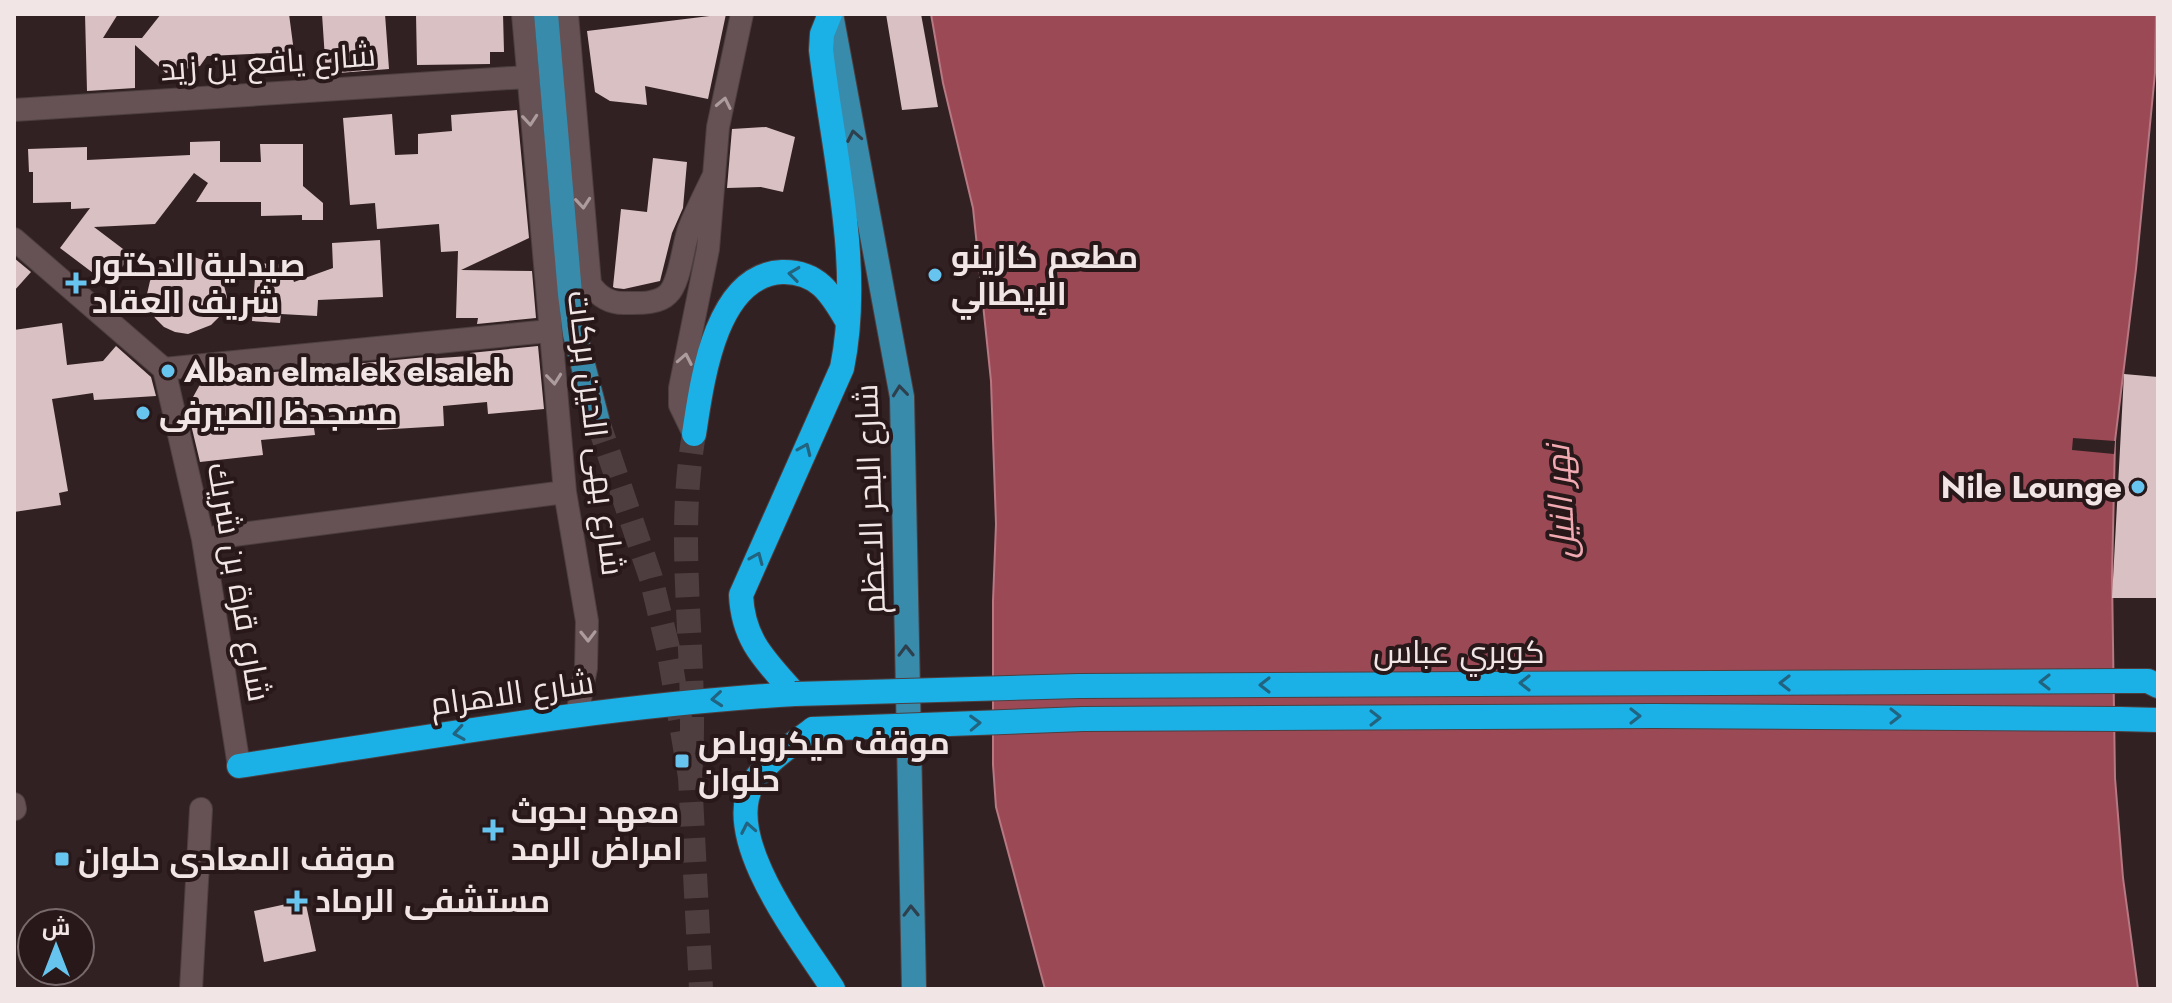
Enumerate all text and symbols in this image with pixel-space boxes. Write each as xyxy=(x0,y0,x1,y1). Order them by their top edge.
street label: شارع يافع بن زيد xyxy=(159,32,377,92)
one-way arrow xyxy=(714,96,731,109)
one-way arrow xyxy=(522,114,539,127)
one-way arrow xyxy=(846,129,863,142)
one-way arrow xyxy=(574,197,591,210)
place label: مطعم كازينو الإيطالي xyxy=(951,234,1138,320)
place label: صيدلية الدكتور شريف العقاد xyxy=(91,242,305,325)
one-way arrow xyxy=(787,266,800,283)
marker: مطعم كازينو الإيطالي xyxy=(926,266,944,284)
marker: صيدلية الدكتور شريف العقاد xyxy=(67,274,85,292)
street label: شارع بهى الدين بركات xyxy=(556,288,636,578)
place label: Alban elmalek elsaleh xyxy=(183,348,511,394)
one-way arrow xyxy=(675,352,692,366)
marker: Alban elmalek elsaleh xyxy=(159,362,177,380)
one-way arrow xyxy=(545,373,562,386)
street label: شارع البحر الاعظم xyxy=(843,383,897,615)
one-way arrow xyxy=(892,384,909,397)
place label: مسجدظ الصيرفى xyxy=(159,390,398,436)
marker: مسجدظ الصيرفى xyxy=(134,404,152,422)
water label: نهر النيل xyxy=(1533,440,1588,560)
one-way arrow xyxy=(795,443,811,458)
street label: شارع قرة بن شريك xyxy=(195,459,283,705)
place label: Nile Lounge xyxy=(1941,464,2122,510)
marker: Nile Lounge xyxy=(2129,478,2147,496)
one-way arrow xyxy=(747,552,763,566)
street label: كوبري عباس xyxy=(1373,629,1545,677)
one-way arrow xyxy=(579,630,596,643)
one-way arrow xyxy=(898,644,915,657)
street label: شارع الاهرام xyxy=(427,659,597,727)
one-way arrow xyxy=(2038,673,2051,691)
one-way arrow xyxy=(1778,674,1791,692)
one-way arrow xyxy=(1518,675,1531,692)
one-way arrow xyxy=(1258,676,1271,694)
one-way arrow xyxy=(710,690,723,707)
one-way arrow xyxy=(1629,707,1642,725)
one-way arrow xyxy=(1889,707,1902,725)
one-way arrow xyxy=(1369,709,1382,727)
one-way arrow xyxy=(969,715,982,732)
place label: موقف ميكروباص حلوان xyxy=(698,720,950,803)
one-way arrow xyxy=(452,724,466,741)
marker: موقف ميكروباص حلوان xyxy=(673,752,691,770)
place label: معهد بحوث امراض الرمد xyxy=(511,789,683,872)
marker: معهد بحوث امراض الرمد xyxy=(482,819,504,841)
one-way arrow xyxy=(741,822,758,835)
place label: موقف المعادى حلوان xyxy=(78,836,396,882)
marker: موقف المعادى حلوان xyxy=(53,850,71,868)
place label: مستشفى الرماد xyxy=(315,878,550,924)
marker: مستشفى الرماد xyxy=(286,890,308,912)
one-way arrow xyxy=(903,904,920,917)
north arrow xyxy=(16,907,96,987)
text: ش xyxy=(42,911,70,943)

